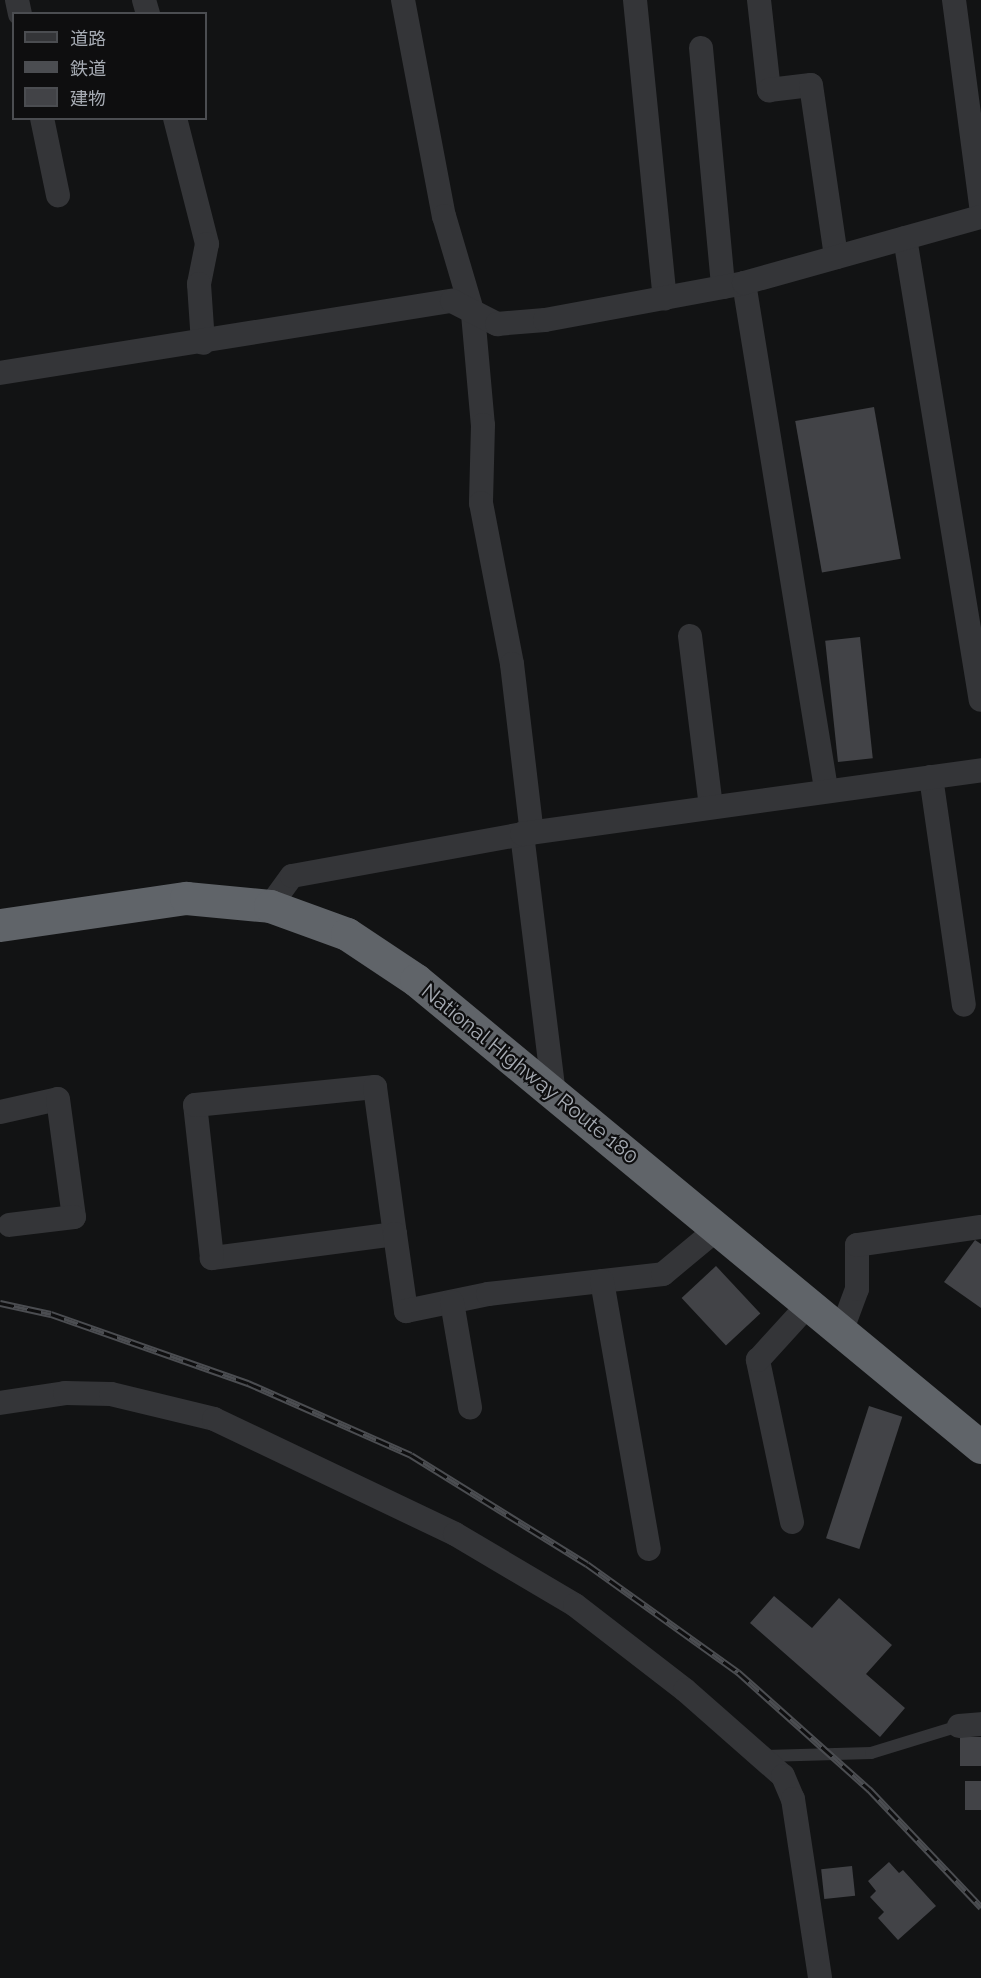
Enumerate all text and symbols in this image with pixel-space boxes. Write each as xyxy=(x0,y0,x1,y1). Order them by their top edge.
legend xyxy=(12,12,207,120)
text: 道路 xyxy=(70,28,106,49)
text: 鉄道 xyxy=(70,58,106,79)
text: 建物 xyxy=(70,88,106,109)
street label: National Highway Route 180 xyxy=(416,978,644,1170)

